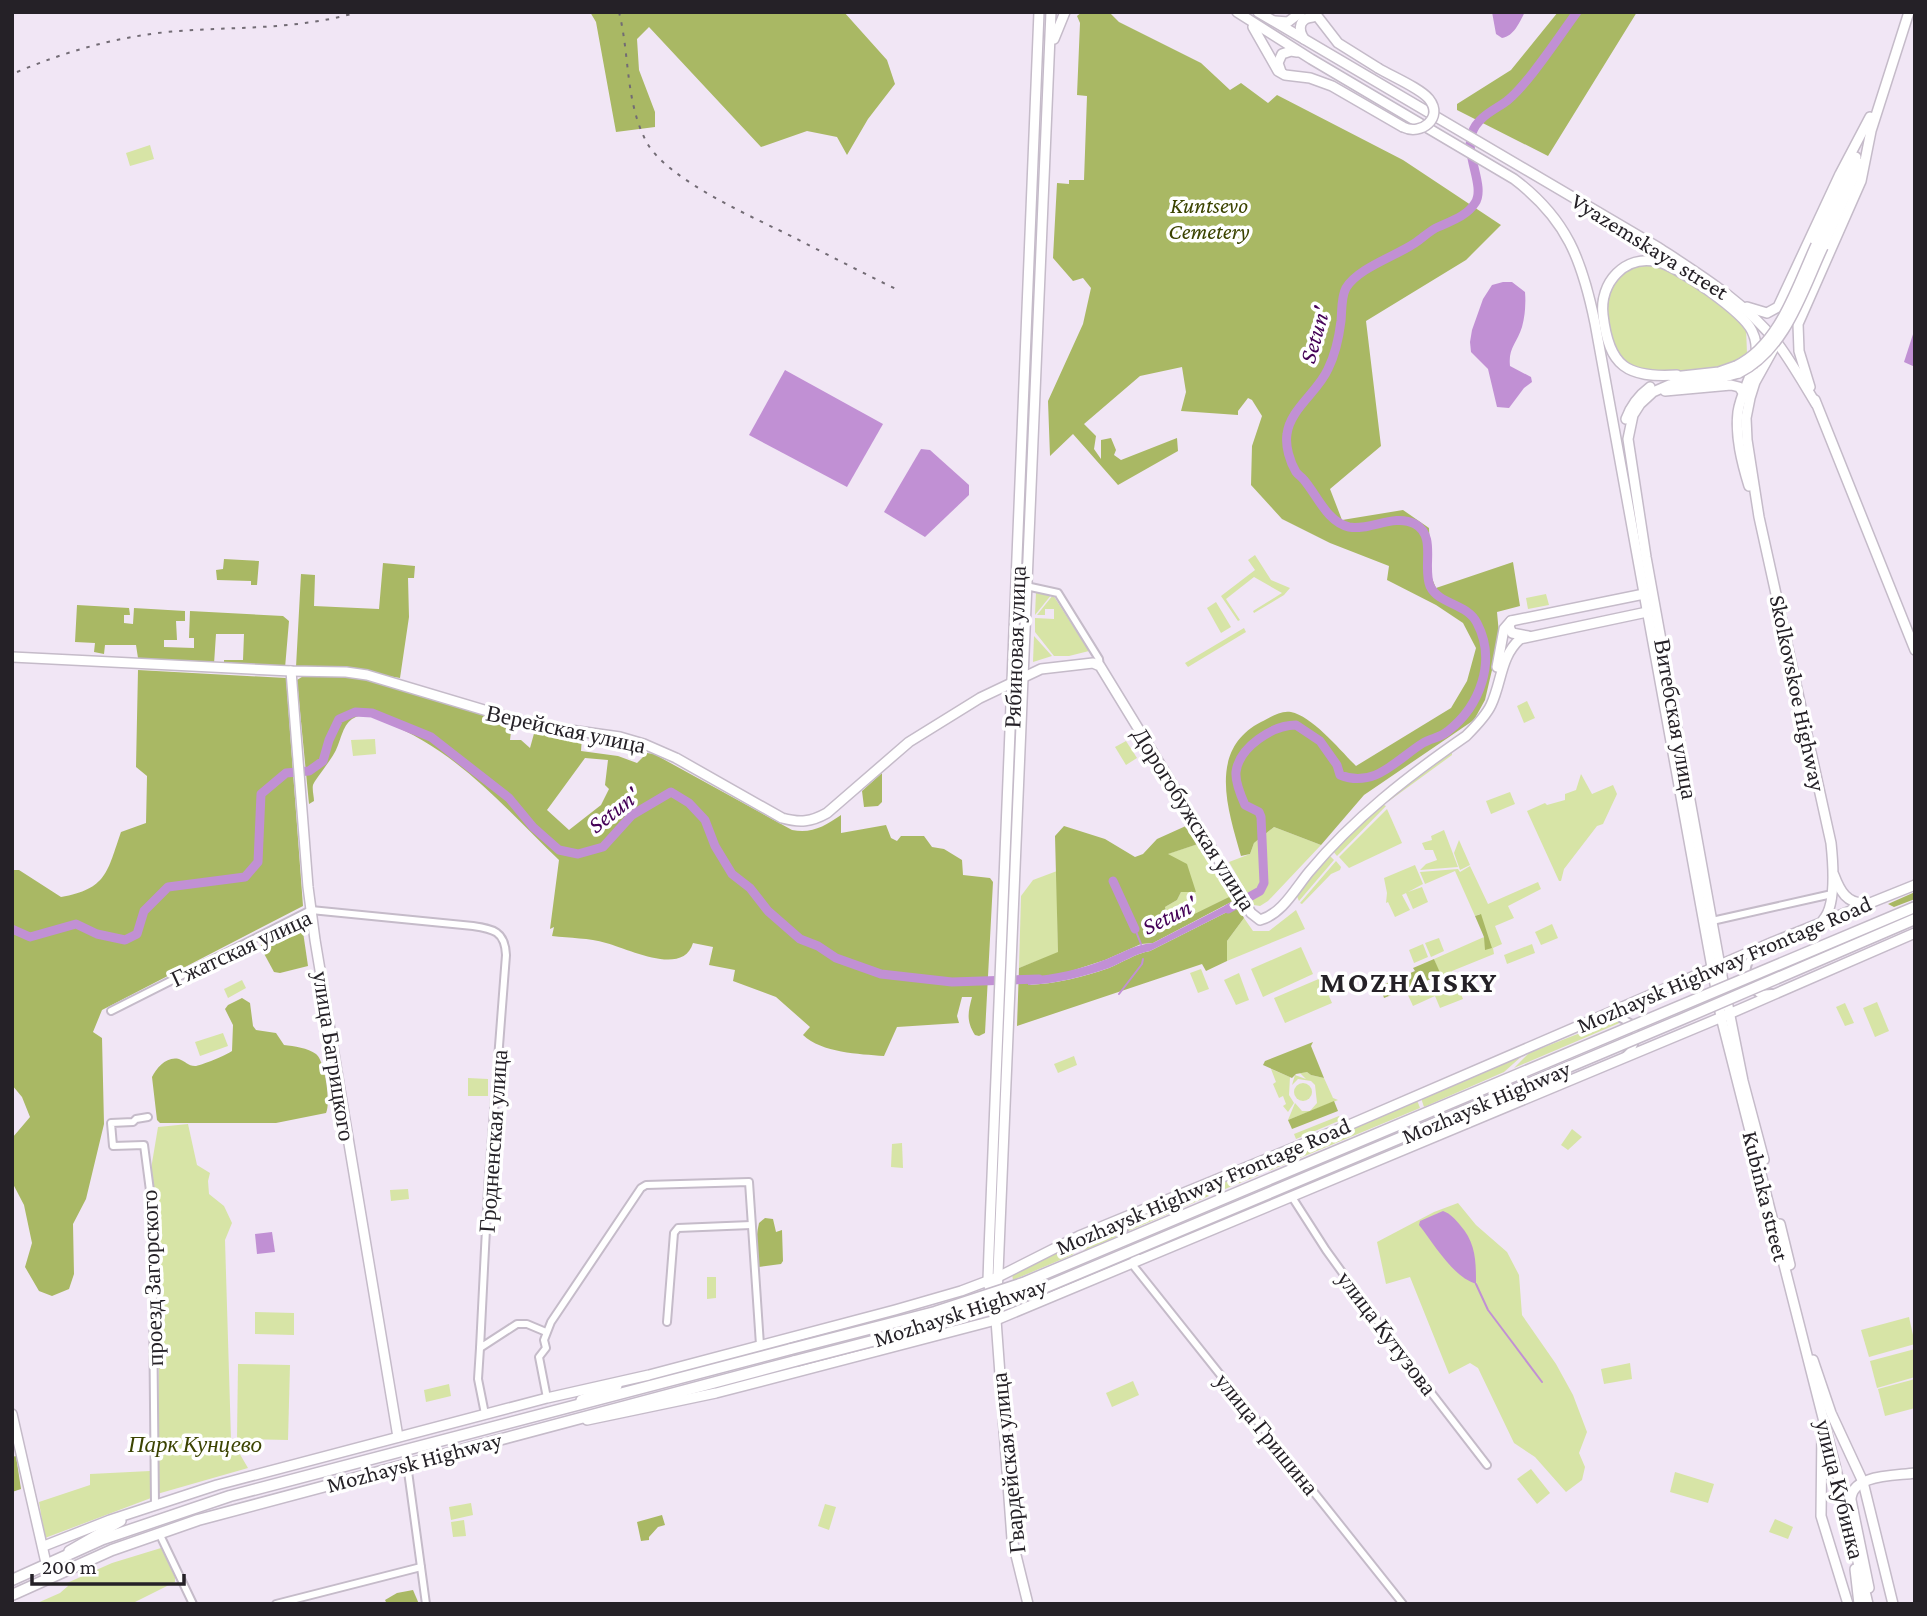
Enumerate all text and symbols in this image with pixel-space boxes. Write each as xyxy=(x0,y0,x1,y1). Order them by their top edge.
street label: Vyazemskaya street xyxy=(1567,187,1734,305)
park label: Kuntsevo Cemetery xyxy=(1168,192,1250,244)
water label: Setun' xyxy=(1293,302,1335,366)
street label: Рябиновая улица xyxy=(999,565,1031,729)
street label: Skolkovskoe Highway xyxy=(1765,593,1832,794)
street label: Витебская улица xyxy=(1649,637,1703,801)
street label: Верейская улица xyxy=(484,699,648,759)
street label: Дорогобужская улица xyxy=(1127,723,1261,915)
water label: Setun' xyxy=(582,781,645,838)
water label: Setun' xyxy=(1137,890,1202,940)
street label: Mozhaysk Highway Frontage Road xyxy=(1573,890,1875,1038)
street label: Гжатская улица xyxy=(167,904,315,992)
district label: MOZHAISKY xyxy=(1320,965,1498,998)
street label: улица Багрицкого xyxy=(308,969,360,1143)
street label: Гродненская улица xyxy=(474,1048,512,1234)
street label: Mozhaysk Highway xyxy=(1398,1055,1574,1149)
street label: Mozhaysk Highway Frontage Road xyxy=(1052,1112,1354,1260)
street label: Kubinka street xyxy=(1737,1128,1795,1264)
street label: проезд Загорского xyxy=(136,1189,168,1367)
street label: улица Кутузова xyxy=(1332,1266,1442,1400)
street label: Mozhaysk Highway xyxy=(870,1272,1050,1352)
street label: улица Гришина xyxy=(1210,1368,1324,1500)
street label: Гвардейская улица xyxy=(986,1371,1030,1555)
street label: улица Кубинка xyxy=(1810,1416,1870,1562)
street label: Mozhaysk Highway xyxy=(324,1426,505,1498)
park label: Парк Кунцево xyxy=(127,1431,262,1457)
scale bar xyxy=(32,1542,184,1586)
text: 200 m xyxy=(42,1555,97,1579)

